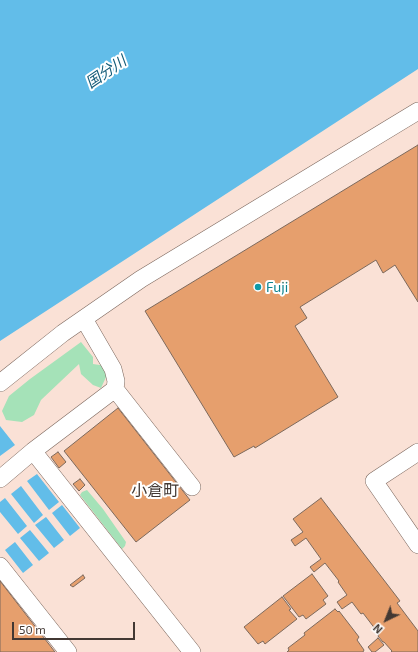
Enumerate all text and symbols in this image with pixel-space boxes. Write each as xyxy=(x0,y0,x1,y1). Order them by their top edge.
water label: 国分川 xyxy=(82,52,130,92)
place label: Fuji xyxy=(266,279,288,295)
marker: Fuji xyxy=(253,282,263,292)
district label: 小倉町 xyxy=(131,481,179,501)
north arrow xyxy=(366,600,406,640)
scale bar xyxy=(14,614,137,640)
text: 50 m xyxy=(19,622,46,636)
text: N xyxy=(370,622,385,637)

